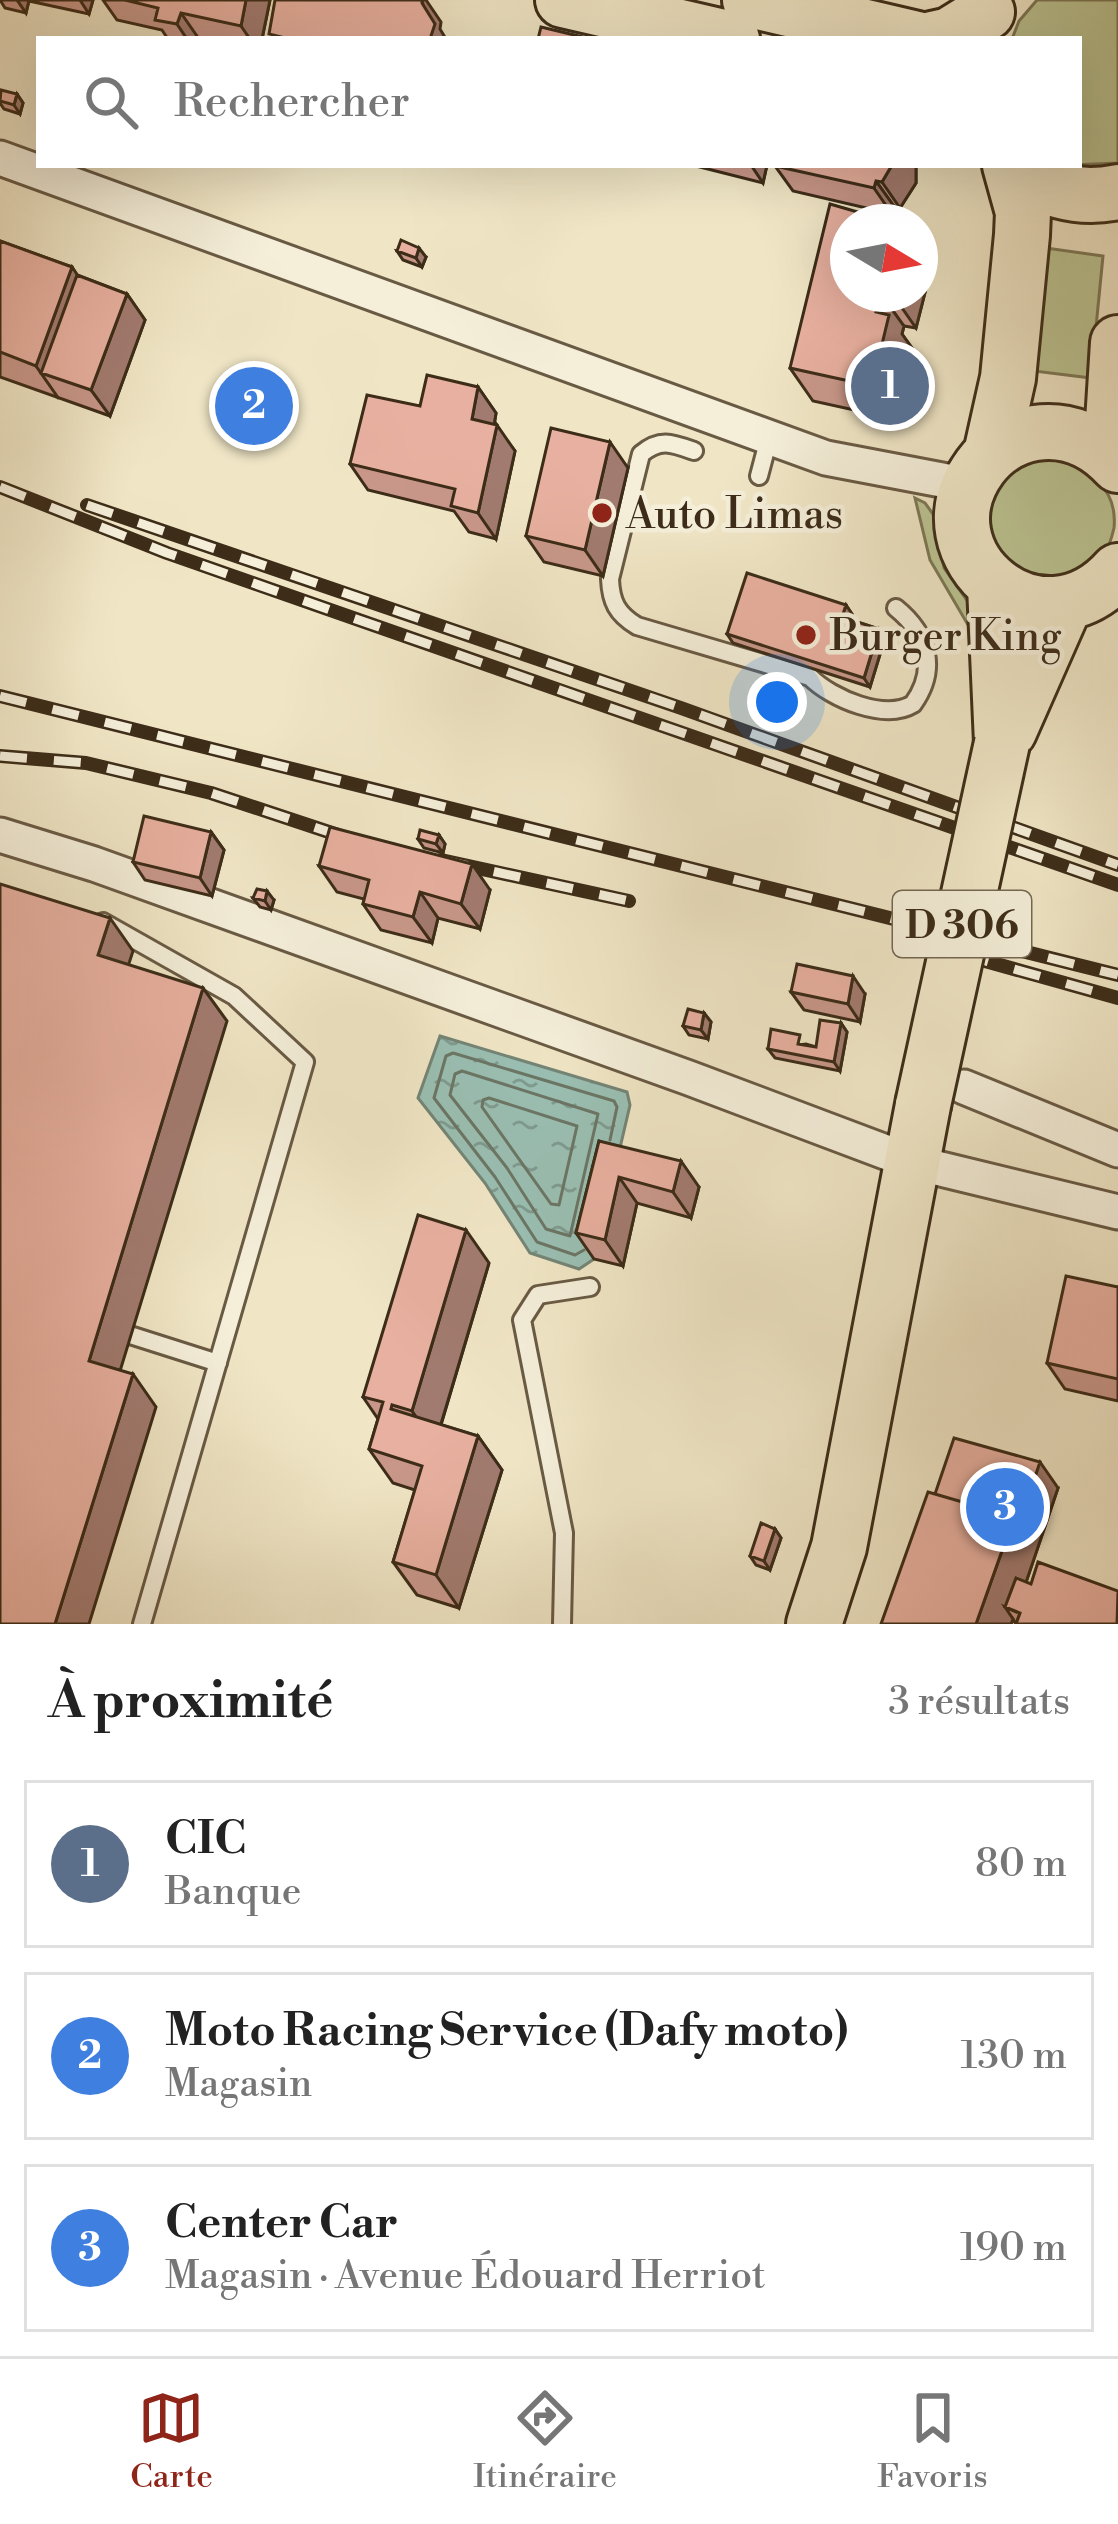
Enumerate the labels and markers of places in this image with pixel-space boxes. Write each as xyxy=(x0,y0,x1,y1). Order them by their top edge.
pin: 1 xyxy=(851,341,929,431)
pin: 2 xyxy=(215,361,293,451)
place label: Auto Limas xyxy=(625,489,843,542)
marker: Auto Limas xyxy=(589,500,615,526)
place label: Burger King xyxy=(829,611,1062,665)
marker: Burger King xyxy=(793,622,819,648)
pin: 3 xyxy=(966,1462,1044,1552)

